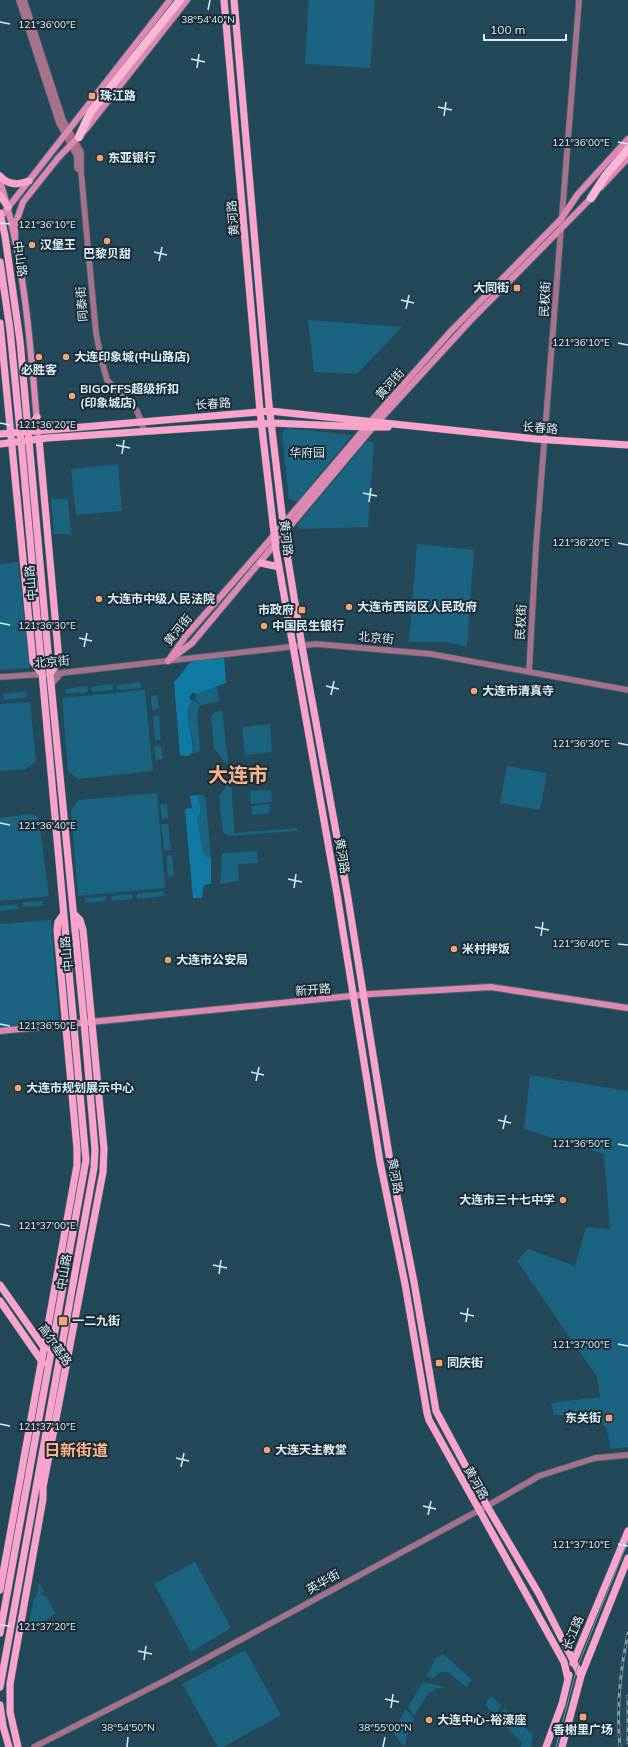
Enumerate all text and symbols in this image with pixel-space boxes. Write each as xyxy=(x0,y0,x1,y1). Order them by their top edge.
text: 38°54'40"N xyxy=(181,13,235,26)
scale bar xyxy=(484,16,566,42)
text: 121°36'00"E xyxy=(18,18,76,31)
text: 100 m xyxy=(490,22,525,37)
place label: 珠江路 xyxy=(100,88,136,103)
marker: 珠江路 xyxy=(87,91,97,101)
text: 121°36'00"E xyxy=(552,136,610,149)
place label: 东亚银行 xyxy=(108,150,156,165)
marker: 东亚银行 xyxy=(95,153,105,163)
street label: 黄河路 xyxy=(223,199,242,237)
text: 121°36'10"E xyxy=(18,218,76,231)
marker: 巴黎贝甜 xyxy=(102,236,112,246)
place label: 汉堡王 xyxy=(40,237,76,252)
street label: 中山路 xyxy=(11,240,30,278)
marker: 汉堡王 xyxy=(27,240,37,250)
place label: 巴黎贝甜 xyxy=(83,246,131,261)
place label: 大同街 xyxy=(473,280,509,295)
street label: 民权街 xyxy=(536,281,553,317)
marker: 大同街 xyxy=(512,283,522,293)
street label: 同泰街 xyxy=(72,285,91,323)
text: 121°36'10"E xyxy=(552,336,610,349)
place label: 大连印象城(中山路店) xyxy=(74,349,191,364)
marker: 必胜客 xyxy=(34,352,44,362)
marker: 大连印象城(中山路店) xyxy=(61,352,71,362)
place label: 必胜客 xyxy=(21,362,57,377)
street label: 黄河街 xyxy=(372,365,407,402)
place label: BIGOFFS超级折扣 (印象城店) xyxy=(80,381,179,410)
marker: BIGOFFS超级折扣 (印象城店) xyxy=(67,391,77,401)
street label: 长春路 xyxy=(194,395,231,412)
text: 121°36'20"E xyxy=(18,418,76,431)
street label: 长春路 xyxy=(521,418,559,437)
park label: 华府园 xyxy=(289,445,325,460)
street label: 黄河路 xyxy=(277,519,296,557)
text: 121°36'20"E xyxy=(552,536,610,549)
street label: 中山路 xyxy=(21,564,40,602)
place label: 大连市中级人民法院 xyxy=(107,591,215,606)
marker: 大连市中级人民法院 xyxy=(94,594,104,604)
place label: 大连市西岗区人民政府 xyxy=(357,599,477,614)
place label: 市政府 xyxy=(258,602,294,617)
marker: 大连市西岗区人民政府 xyxy=(344,602,354,612)
street label: 民权街 xyxy=(512,604,529,640)
marker: 市政府 xyxy=(297,605,307,615)
street label: 黄河街 xyxy=(160,611,195,648)
place label: 中国民生银行 xyxy=(272,618,344,633)
text: 121°36'30"E xyxy=(18,619,76,632)
marker: 中国民生银行 xyxy=(259,621,269,631)
street label: 北京街 xyxy=(357,628,395,647)
street label: 北京街 xyxy=(33,652,71,671)
place label: 大连市清真寺 xyxy=(482,683,554,698)
marker: 大连市清真寺 xyxy=(469,686,479,696)
text: 121°36'30"E xyxy=(552,737,610,750)
district label: 大连市 xyxy=(208,762,268,787)
text: 121°36'40"E xyxy=(18,819,76,832)
street label: 黄河路 xyxy=(332,837,353,875)
street label: 中山路 xyxy=(57,935,76,973)
text: 121°36'40"E xyxy=(552,937,610,950)
place label: 米村拌饭 xyxy=(462,941,510,956)
marker: 米村拌饭 xyxy=(449,944,459,954)
place label: 大连市公安局 xyxy=(176,952,248,967)
marker: 大连市公安局 xyxy=(163,955,173,965)
street label: 新开路 xyxy=(294,980,332,999)
text: 121°36'50"E xyxy=(18,1019,76,1032)
place label: 大连市规划展示中心 xyxy=(26,1080,134,1095)
marker: 大连市规划展示中心 xyxy=(13,1083,23,1093)
text: 121°36'50"E xyxy=(552,1137,610,1150)
street label: 黄河路 xyxy=(385,1157,406,1195)
place label: 大连市三十七中学 xyxy=(459,1192,555,1207)
marker: 大连市三十七中学 xyxy=(558,1195,568,1205)
text: 121°37'00"E xyxy=(18,1219,76,1232)
street label: 中山路 xyxy=(53,1253,74,1291)
place label: 一二九街 xyxy=(72,1313,120,1328)
marker: 一二九街 xyxy=(57,1315,69,1327)
street label: 高尔基路 xyxy=(35,1321,75,1369)
text: 121°37'00"E xyxy=(552,1338,610,1351)
place label: 同庆街 xyxy=(447,1355,483,1370)
marker: 同庆街 xyxy=(434,1358,444,1368)
place label: 东关街 xyxy=(565,1410,601,1425)
marker: 东关街 xyxy=(604,1413,614,1423)
text: 121°37'10"E xyxy=(18,1420,76,1433)
district label: 日新街道 xyxy=(44,1440,108,1460)
place label: 大连天主教堂 xyxy=(275,1442,347,1457)
marker: 大连天主教堂 xyxy=(262,1445,272,1455)
street label: 黄河路 xyxy=(461,1463,492,1502)
text: 121°37'10"E xyxy=(552,1538,610,1551)
street label: 英华街 xyxy=(303,1566,342,1597)
street label: 长江路 xyxy=(559,1613,586,1652)
text: 121°37'20"E xyxy=(18,1620,76,1633)
place label: 大连中心-裕濠座 xyxy=(437,1712,526,1727)
marker: 香榭里广场 xyxy=(578,1712,588,1722)
marker: 大连中心-裕濠座 xyxy=(424,1715,434,1725)
text: 38°54'50"N xyxy=(101,1721,155,1734)
text: 38°55'00"N xyxy=(358,1721,412,1734)
place label: 香榭里广场 xyxy=(553,1722,613,1737)

